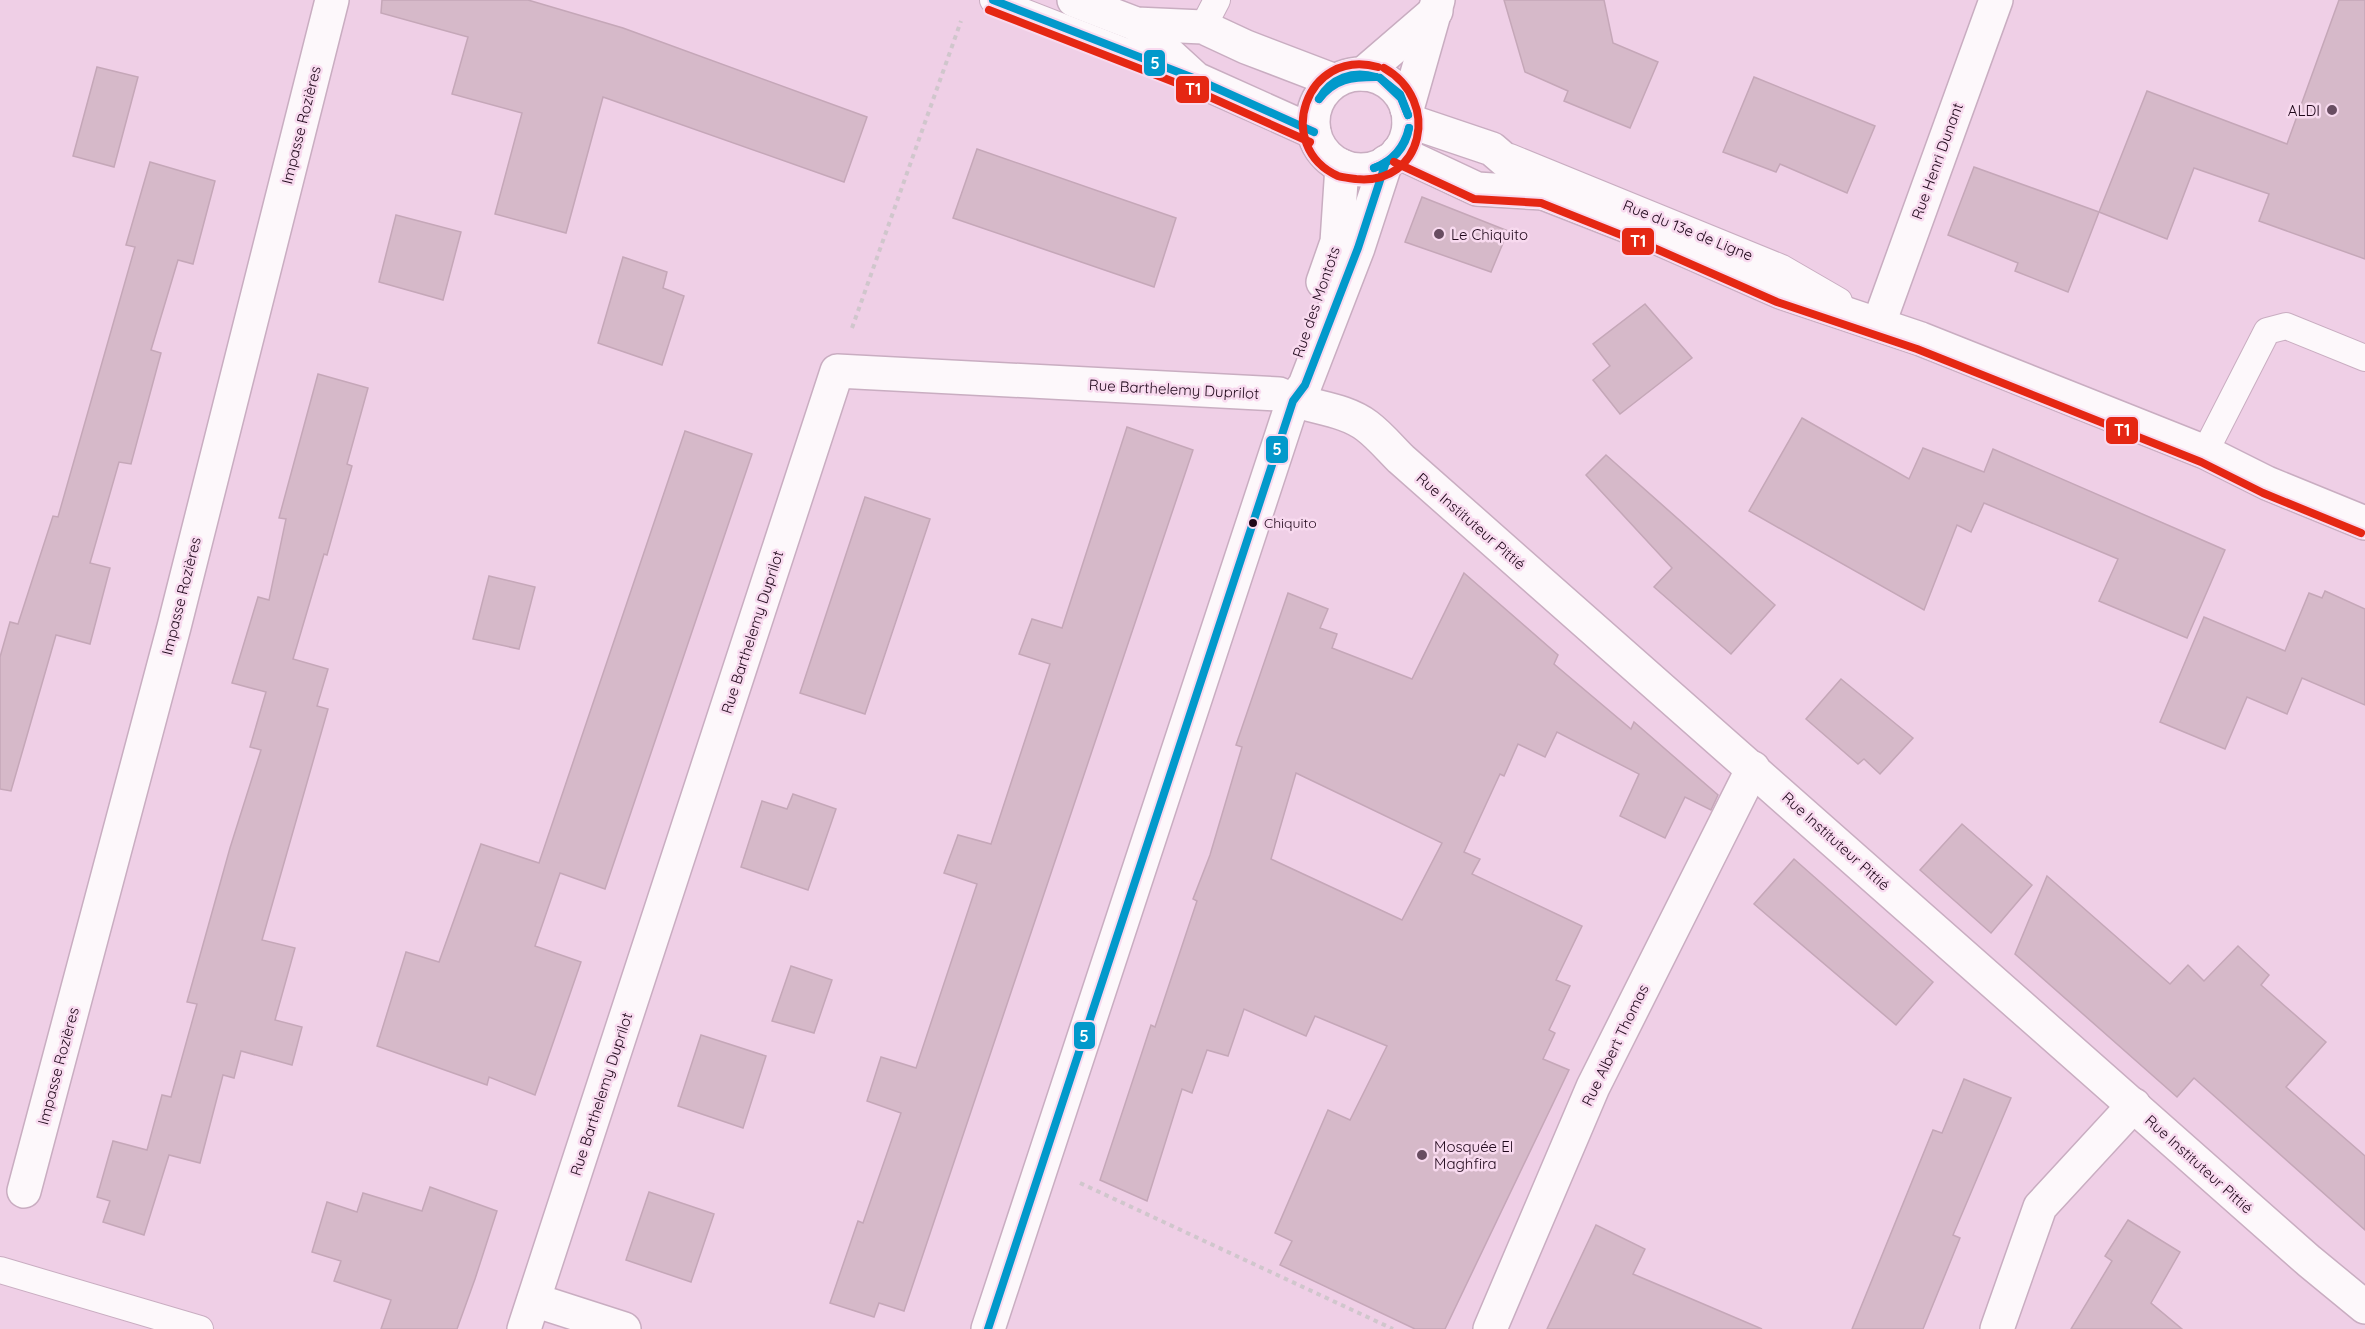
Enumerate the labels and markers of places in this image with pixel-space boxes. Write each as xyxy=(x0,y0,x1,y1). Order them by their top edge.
place label: ALDI xyxy=(2288,101,2320,120)
marker: ALDI xyxy=(2325,103,2339,117)
place label: Le Chiquito xyxy=(1451,225,1528,244)
marker: Le Chiquito xyxy=(1432,227,1446,241)
place label: Chiquito xyxy=(1264,514,1317,532)
marker: Chiquito xyxy=(1247,517,1259,529)
place label: Mosquée El Maghfira xyxy=(1434,1137,1513,1173)
marker: Mosquée El Maghfira xyxy=(1415,1148,1429,1162)

